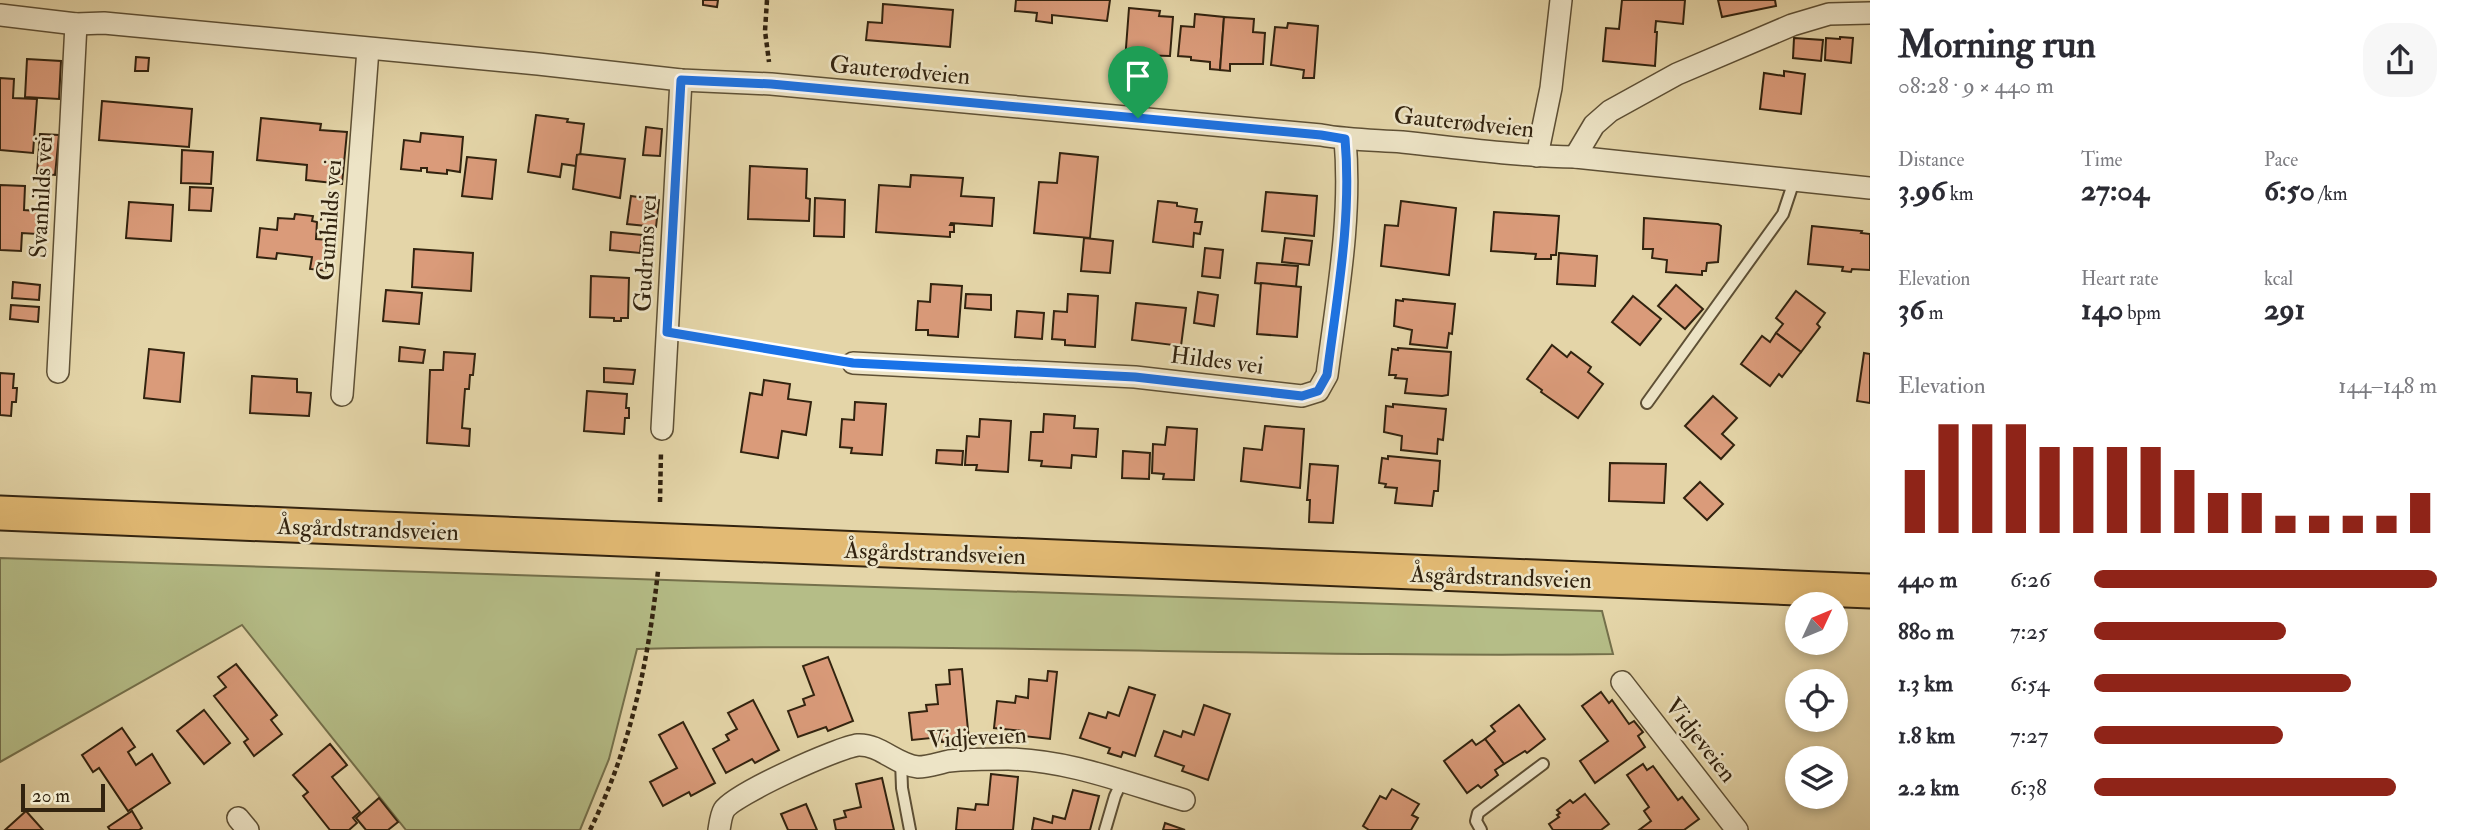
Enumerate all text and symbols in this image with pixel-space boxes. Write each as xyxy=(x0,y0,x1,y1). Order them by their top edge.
text: Morning run xyxy=(1898,21,2096,69)
button: share xyxy=(2363,23,2437,97)
pin xyxy=(1108,46,1168,118)
street label: Gauterødveien xyxy=(828,49,972,92)
icon: arrive xyxy=(1119,57,1157,95)
text: 08:28 · 9 × 440 m xyxy=(1898,71,2054,100)
street label: Gauterødveien xyxy=(1392,100,1536,145)
street label: Svanhilds vei xyxy=(23,135,60,259)
text: Distance xyxy=(1898,148,1964,172)
text: Time xyxy=(2081,148,2123,172)
text: Pace xyxy=(2264,148,2298,172)
street label: Gunhilds vei xyxy=(310,158,349,282)
text: 3.96 xyxy=(1898,172,1946,209)
text: 27:04 xyxy=(2081,172,2149,209)
text: 6:50 xyxy=(2264,172,2315,209)
text: km xyxy=(1946,182,1974,206)
text: /km xyxy=(2315,182,2348,206)
street label: Gudruns vei xyxy=(627,193,664,313)
text: Elevation xyxy=(1898,267,1970,291)
text: Heart rate xyxy=(2081,267,2158,291)
text: kcal xyxy=(2264,267,2293,291)
text: 36 xyxy=(1898,291,1925,328)
text: 140 xyxy=(2081,291,2123,328)
text: 291 xyxy=(2264,291,2305,328)
text: m xyxy=(1925,301,1943,325)
text: bpm xyxy=(2123,301,2161,325)
street label: Hildes vei xyxy=(1169,339,1265,382)
text: Elevation xyxy=(1898,371,1986,400)
text: 144–148 m xyxy=(2338,371,2437,400)
street label: Åsgårdstrandsveien xyxy=(276,510,459,548)
street label: Åsgårdstrandsveien xyxy=(843,534,1026,572)
street label: Åsgårdstrandsveien xyxy=(1409,558,1592,596)
text: 440 m xyxy=(1898,565,1957,594)
text: 6:26 xyxy=(2010,565,2051,594)
north arrow xyxy=(1785,592,1848,654)
map controls xyxy=(1785,592,1848,809)
text: 880 m xyxy=(1898,617,1954,646)
text: 7:25 xyxy=(2010,617,2048,646)
button: locate xyxy=(1785,669,1848,732)
text: 1.3 km xyxy=(1898,669,1953,698)
text: 6:54 xyxy=(2010,669,2049,698)
street label: Vidjeveien xyxy=(1658,692,1743,789)
street label: Vidjeveien xyxy=(927,719,1027,756)
text: 1.8 km xyxy=(1898,721,1955,750)
text: 7:27 xyxy=(2010,721,2048,750)
button: layers xyxy=(1785,746,1848,809)
text: 2.2 km xyxy=(1898,773,1959,802)
text: 6:38 xyxy=(2010,773,2047,802)
scale bar xyxy=(21,781,105,813)
text: 20 m xyxy=(32,784,70,808)

